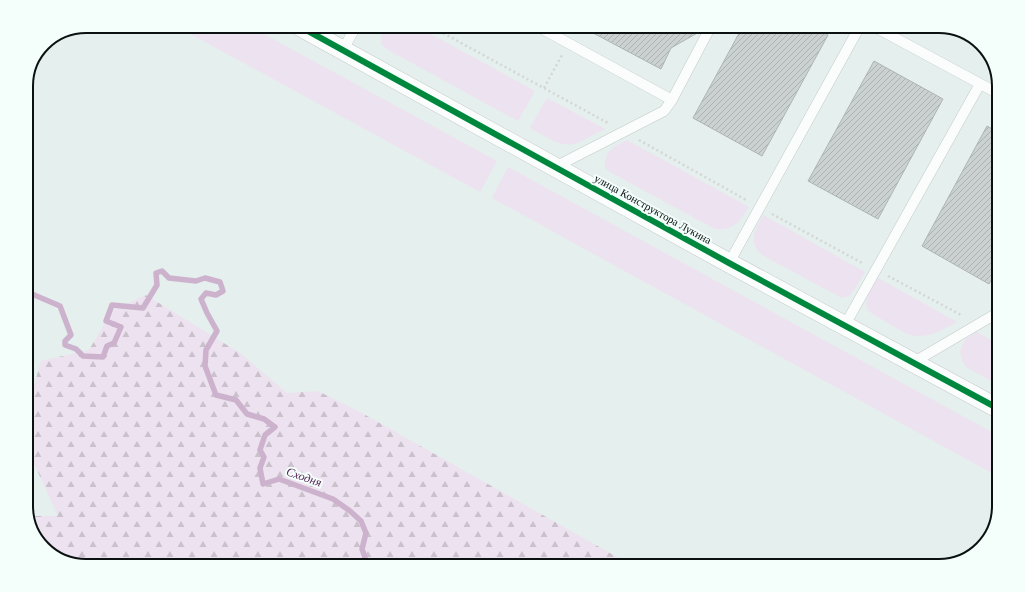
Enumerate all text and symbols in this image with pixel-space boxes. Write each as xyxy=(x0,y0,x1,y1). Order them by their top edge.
street label: улица Конструктора Лукина xyxy=(592,172,714,246)
water label: Сходня xyxy=(284,464,324,490)

